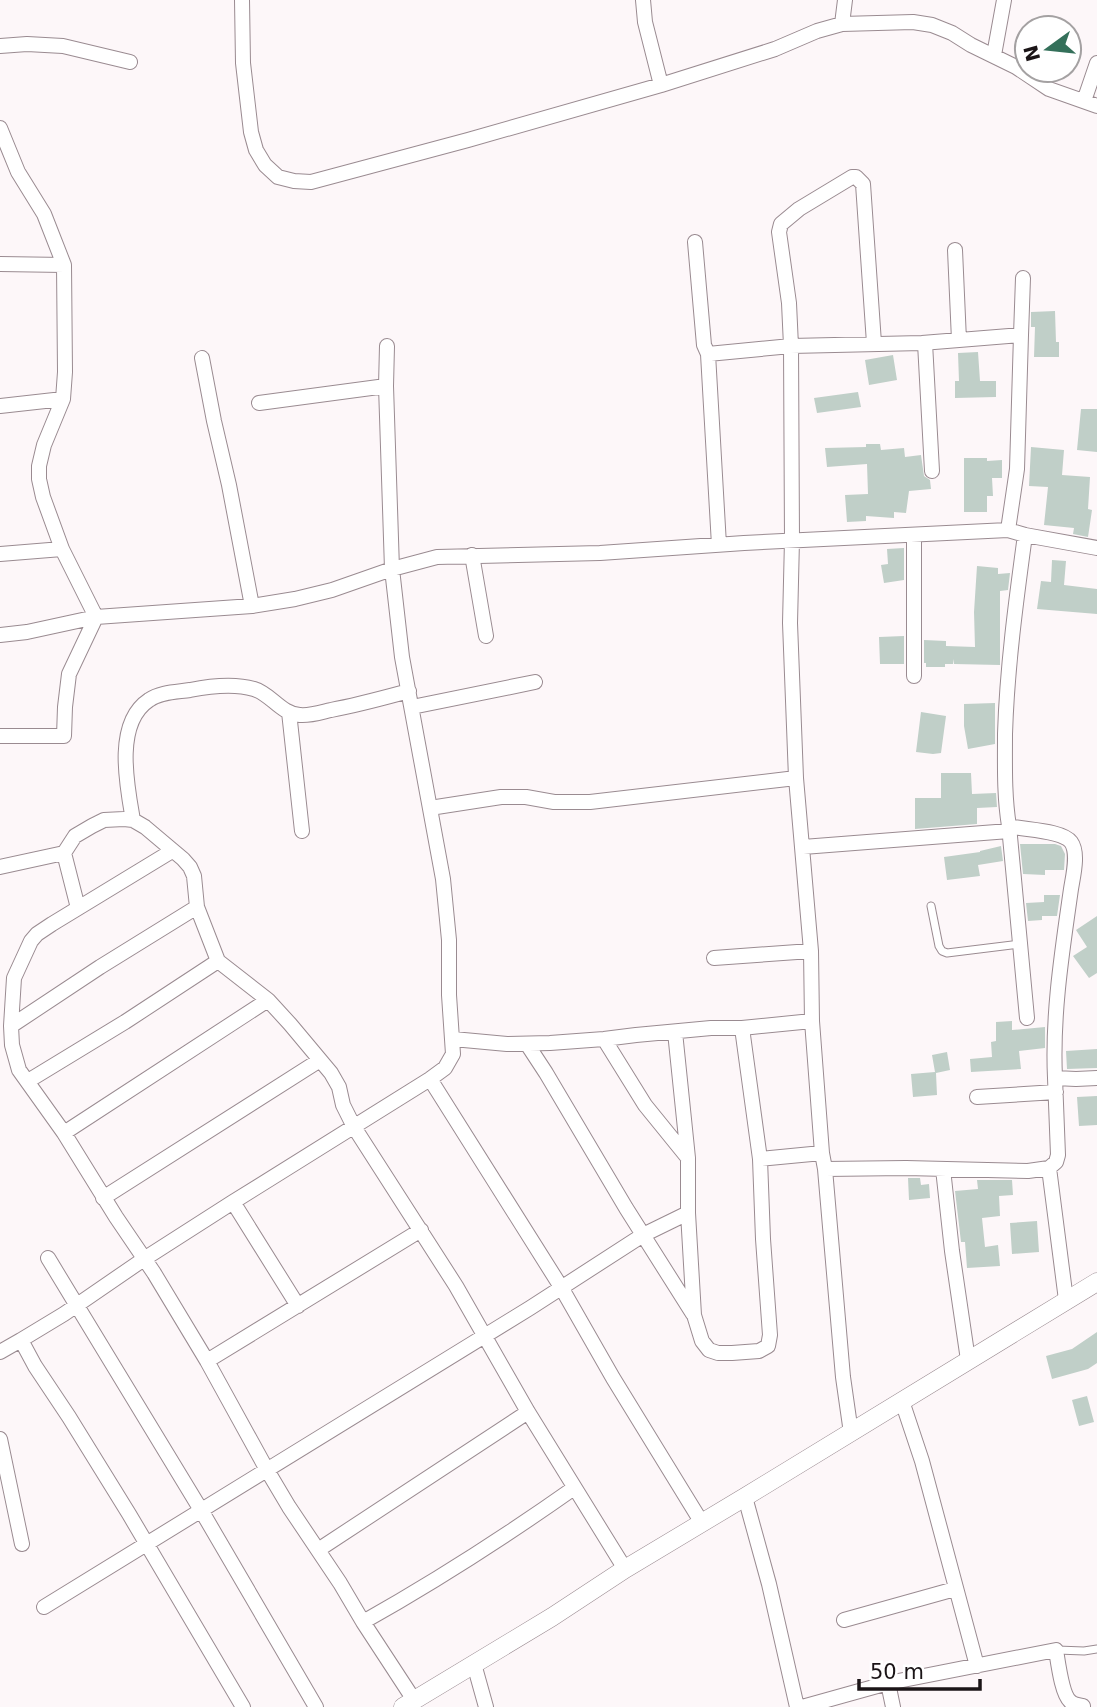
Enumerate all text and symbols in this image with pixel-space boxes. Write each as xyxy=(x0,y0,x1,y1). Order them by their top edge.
north arrow xyxy=(1013,14,1083,84)
text: N xyxy=(1019,43,1044,64)
scale bar xyxy=(859,1648,980,1692)
text: 50 m xyxy=(870,1660,924,1684)

